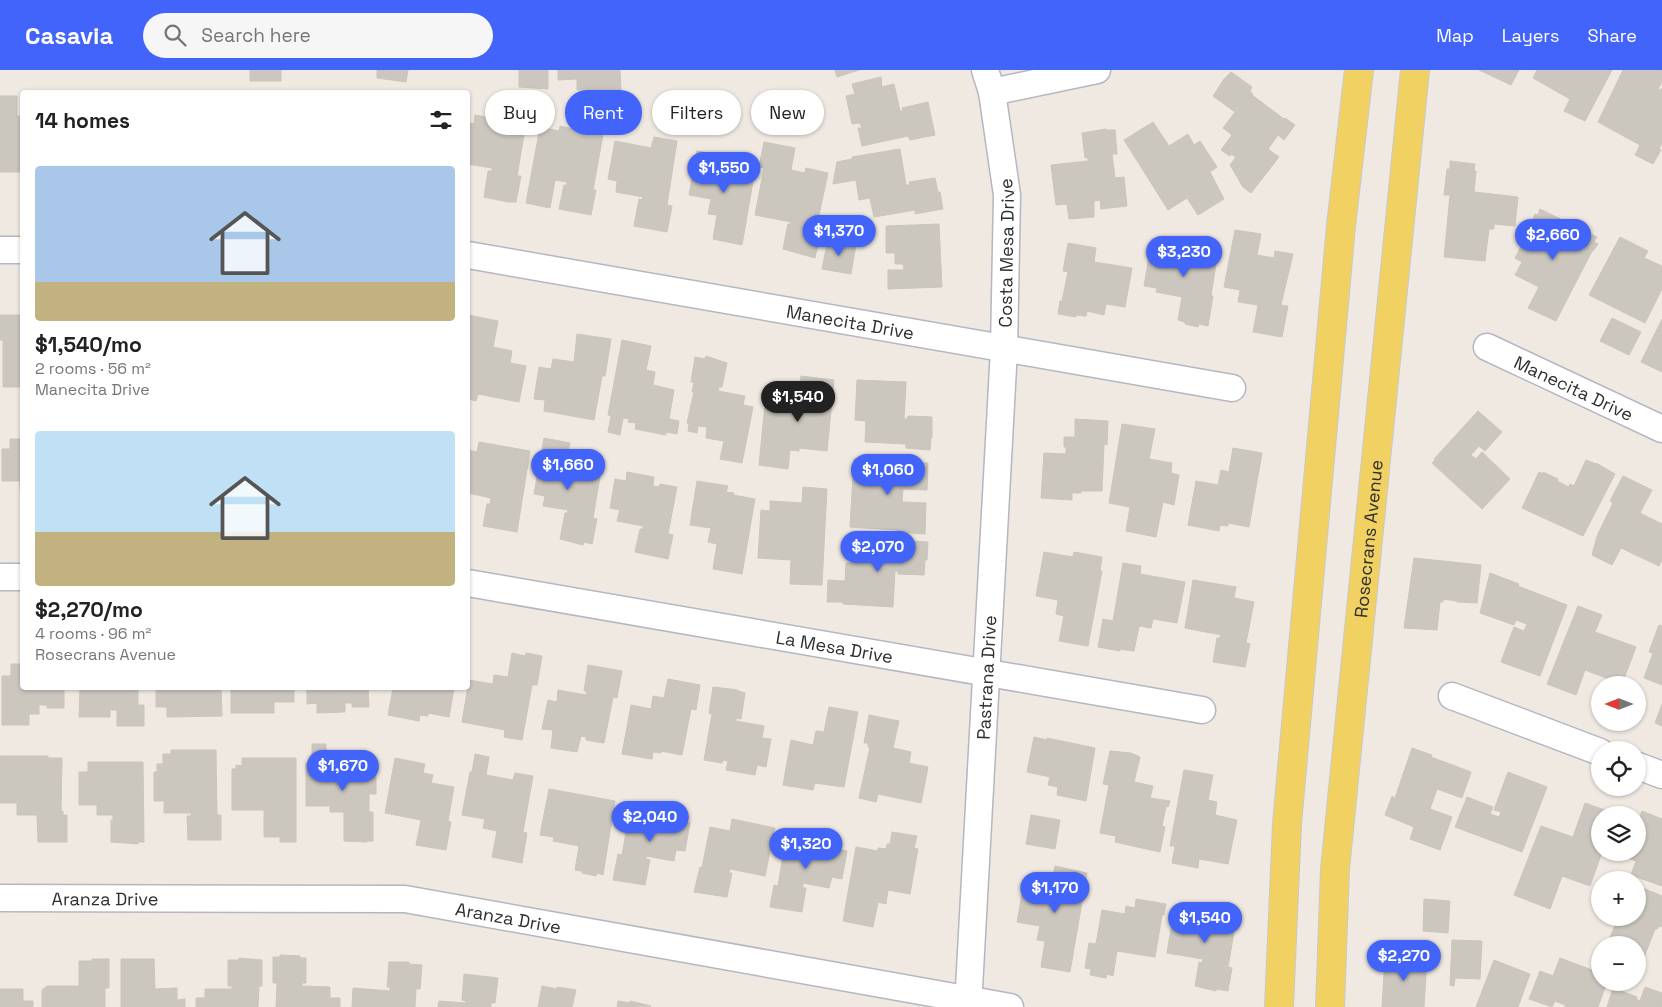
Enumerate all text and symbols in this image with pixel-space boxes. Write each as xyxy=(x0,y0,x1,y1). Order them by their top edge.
search box xyxy=(143,13,493,58)
text: Casavia xyxy=(25,20,113,51)
icon: search xyxy=(161,21,189,49)
text: Search here xyxy=(201,23,311,48)
text: Map xyxy=(1436,24,1474,47)
text: Layers xyxy=(1502,24,1559,47)
text: Share xyxy=(1587,24,1637,47)
chip: Buy xyxy=(485,90,555,135)
chip: Rent xyxy=(565,90,642,135)
chip: Filters xyxy=(652,90,741,135)
chip: New xyxy=(751,90,824,135)
icon: filters xyxy=(427,106,455,134)
text: 14 homes xyxy=(35,107,130,134)
pin: $1,550 xyxy=(683,152,765,194)
text: $1,550 xyxy=(698,157,750,178)
street label: Costa Mesa Drive xyxy=(993,177,1019,328)
icon: home xyxy=(200,198,290,288)
pin: $1,370 xyxy=(798,214,880,257)
pin: $2,660 xyxy=(1512,218,1594,261)
text: $1,370 xyxy=(814,220,864,241)
text: $2,660 xyxy=(1526,224,1580,245)
pin: $3,230 xyxy=(1143,236,1225,278)
text: $3,230 xyxy=(1157,241,1211,262)
street label: Manecita Drive xyxy=(785,299,916,344)
text: $1,540/mo xyxy=(35,331,142,358)
street label: Manecita Drive xyxy=(1511,350,1637,426)
text: 2 rooms · 56 m² xyxy=(35,358,151,379)
text: Manecita Drive xyxy=(35,379,150,400)
pin: $1,540 xyxy=(757,380,839,423)
text: $1,540 xyxy=(772,386,824,407)
pin: $1,660 xyxy=(527,448,609,491)
text: $1,660 xyxy=(542,454,594,475)
pin: $1,060 xyxy=(847,454,929,496)
text: $1,060 xyxy=(862,459,914,480)
street label: Rosecrans Avenue xyxy=(1349,459,1387,619)
icon: home xyxy=(200,463,290,553)
pin: $2,070 xyxy=(837,530,919,573)
text: $2,070 xyxy=(852,536,904,557)
text: $2,270/mo xyxy=(35,596,143,623)
street label: Pastrana Drive xyxy=(971,615,1001,740)
text: 4 rooms · 96 m² xyxy=(35,623,151,644)
street label: La Mesa Drive xyxy=(774,625,895,668)
text: Rosecrans Avenue xyxy=(35,644,176,665)
north arrow xyxy=(1591,676,1646,731)
map controls xyxy=(1591,676,1646,991)
button: locate xyxy=(1591,741,1646,796)
pin: $1,670 xyxy=(302,750,384,792)
text: $1,670 xyxy=(318,755,368,776)
pin: $2,040 xyxy=(609,800,691,843)
text: $2,040 xyxy=(623,806,677,827)
button: layers xyxy=(1591,806,1646,861)
pin: $1,320 xyxy=(765,828,847,870)
text: $1,320 xyxy=(780,833,832,854)
button: + xyxy=(1591,871,1646,926)
pin: $1,170 xyxy=(1014,872,1096,914)
text: $1,170 xyxy=(1031,877,1079,898)
street label: Aranza Drive xyxy=(52,887,158,910)
street label: Aranza Drive xyxy=(454,897,563,938)
pin: $1,540 xyxy=(1164,902,1246,944)
text: $1,540 xyxy=(1179,907,1231,928)
button: − xyxy=(1591,936,1646,991)
pin: $2,270 xyxy=(1363,940,1445,982)
text: $2,270 xyxy=(1378,945,1430,966)

